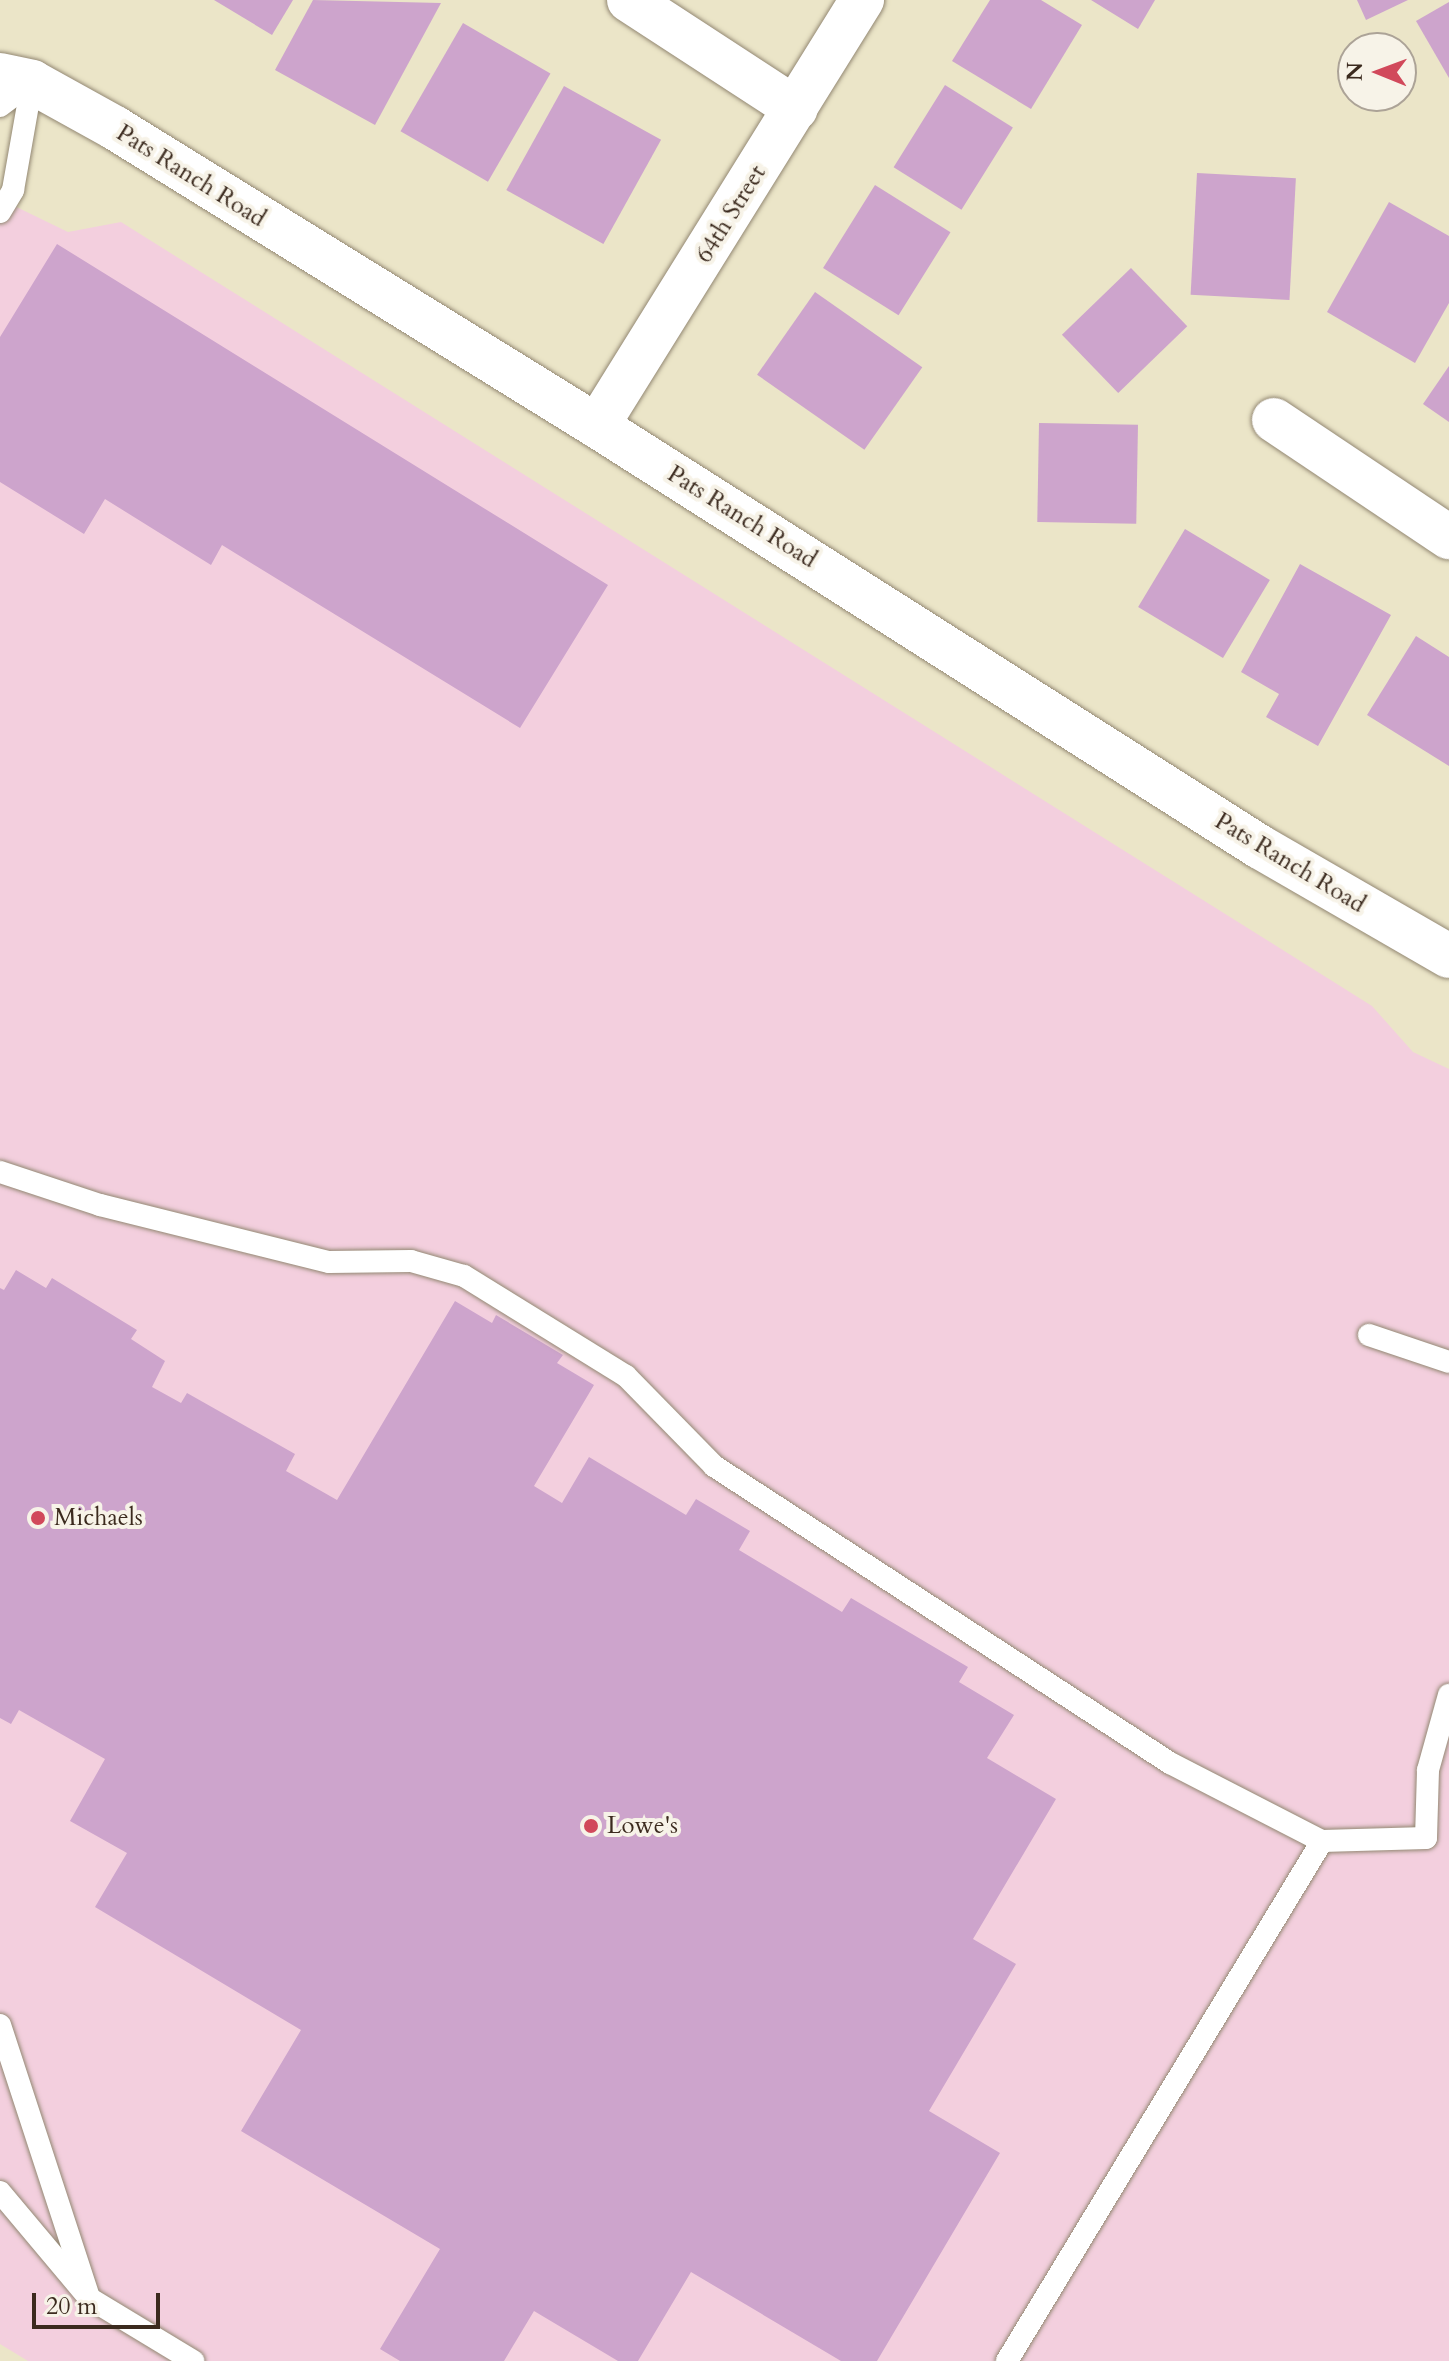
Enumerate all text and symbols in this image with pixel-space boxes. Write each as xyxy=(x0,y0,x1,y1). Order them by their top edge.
north arrow xyxy=(1337,32,1417,112)
text: N xyxy=(1340,62,1370,81)
street label: Pats Ranch Road xyxy=(111,119,271,233)
street label: 64th Street xyxy=(690,160,772,268)
street label: Pats Ranch Road xyxy=(662,460,822,574)
street label: Pats Ranch Road xyxy=(1209,807,1371,919)
place label: Michaels xyxy=(54,1504,143,1532)
marker: Michaels xyxy=(29,1509,47,1527)
place label: Lowe's xyxy=(607,1812,678,1840)
marker: Lowe's xyxy=(582,1817,600,1835)
scale bar xyxy=(36,2277,164,2327)
text: 20 m xyxy=(46,2290,97,2323)

